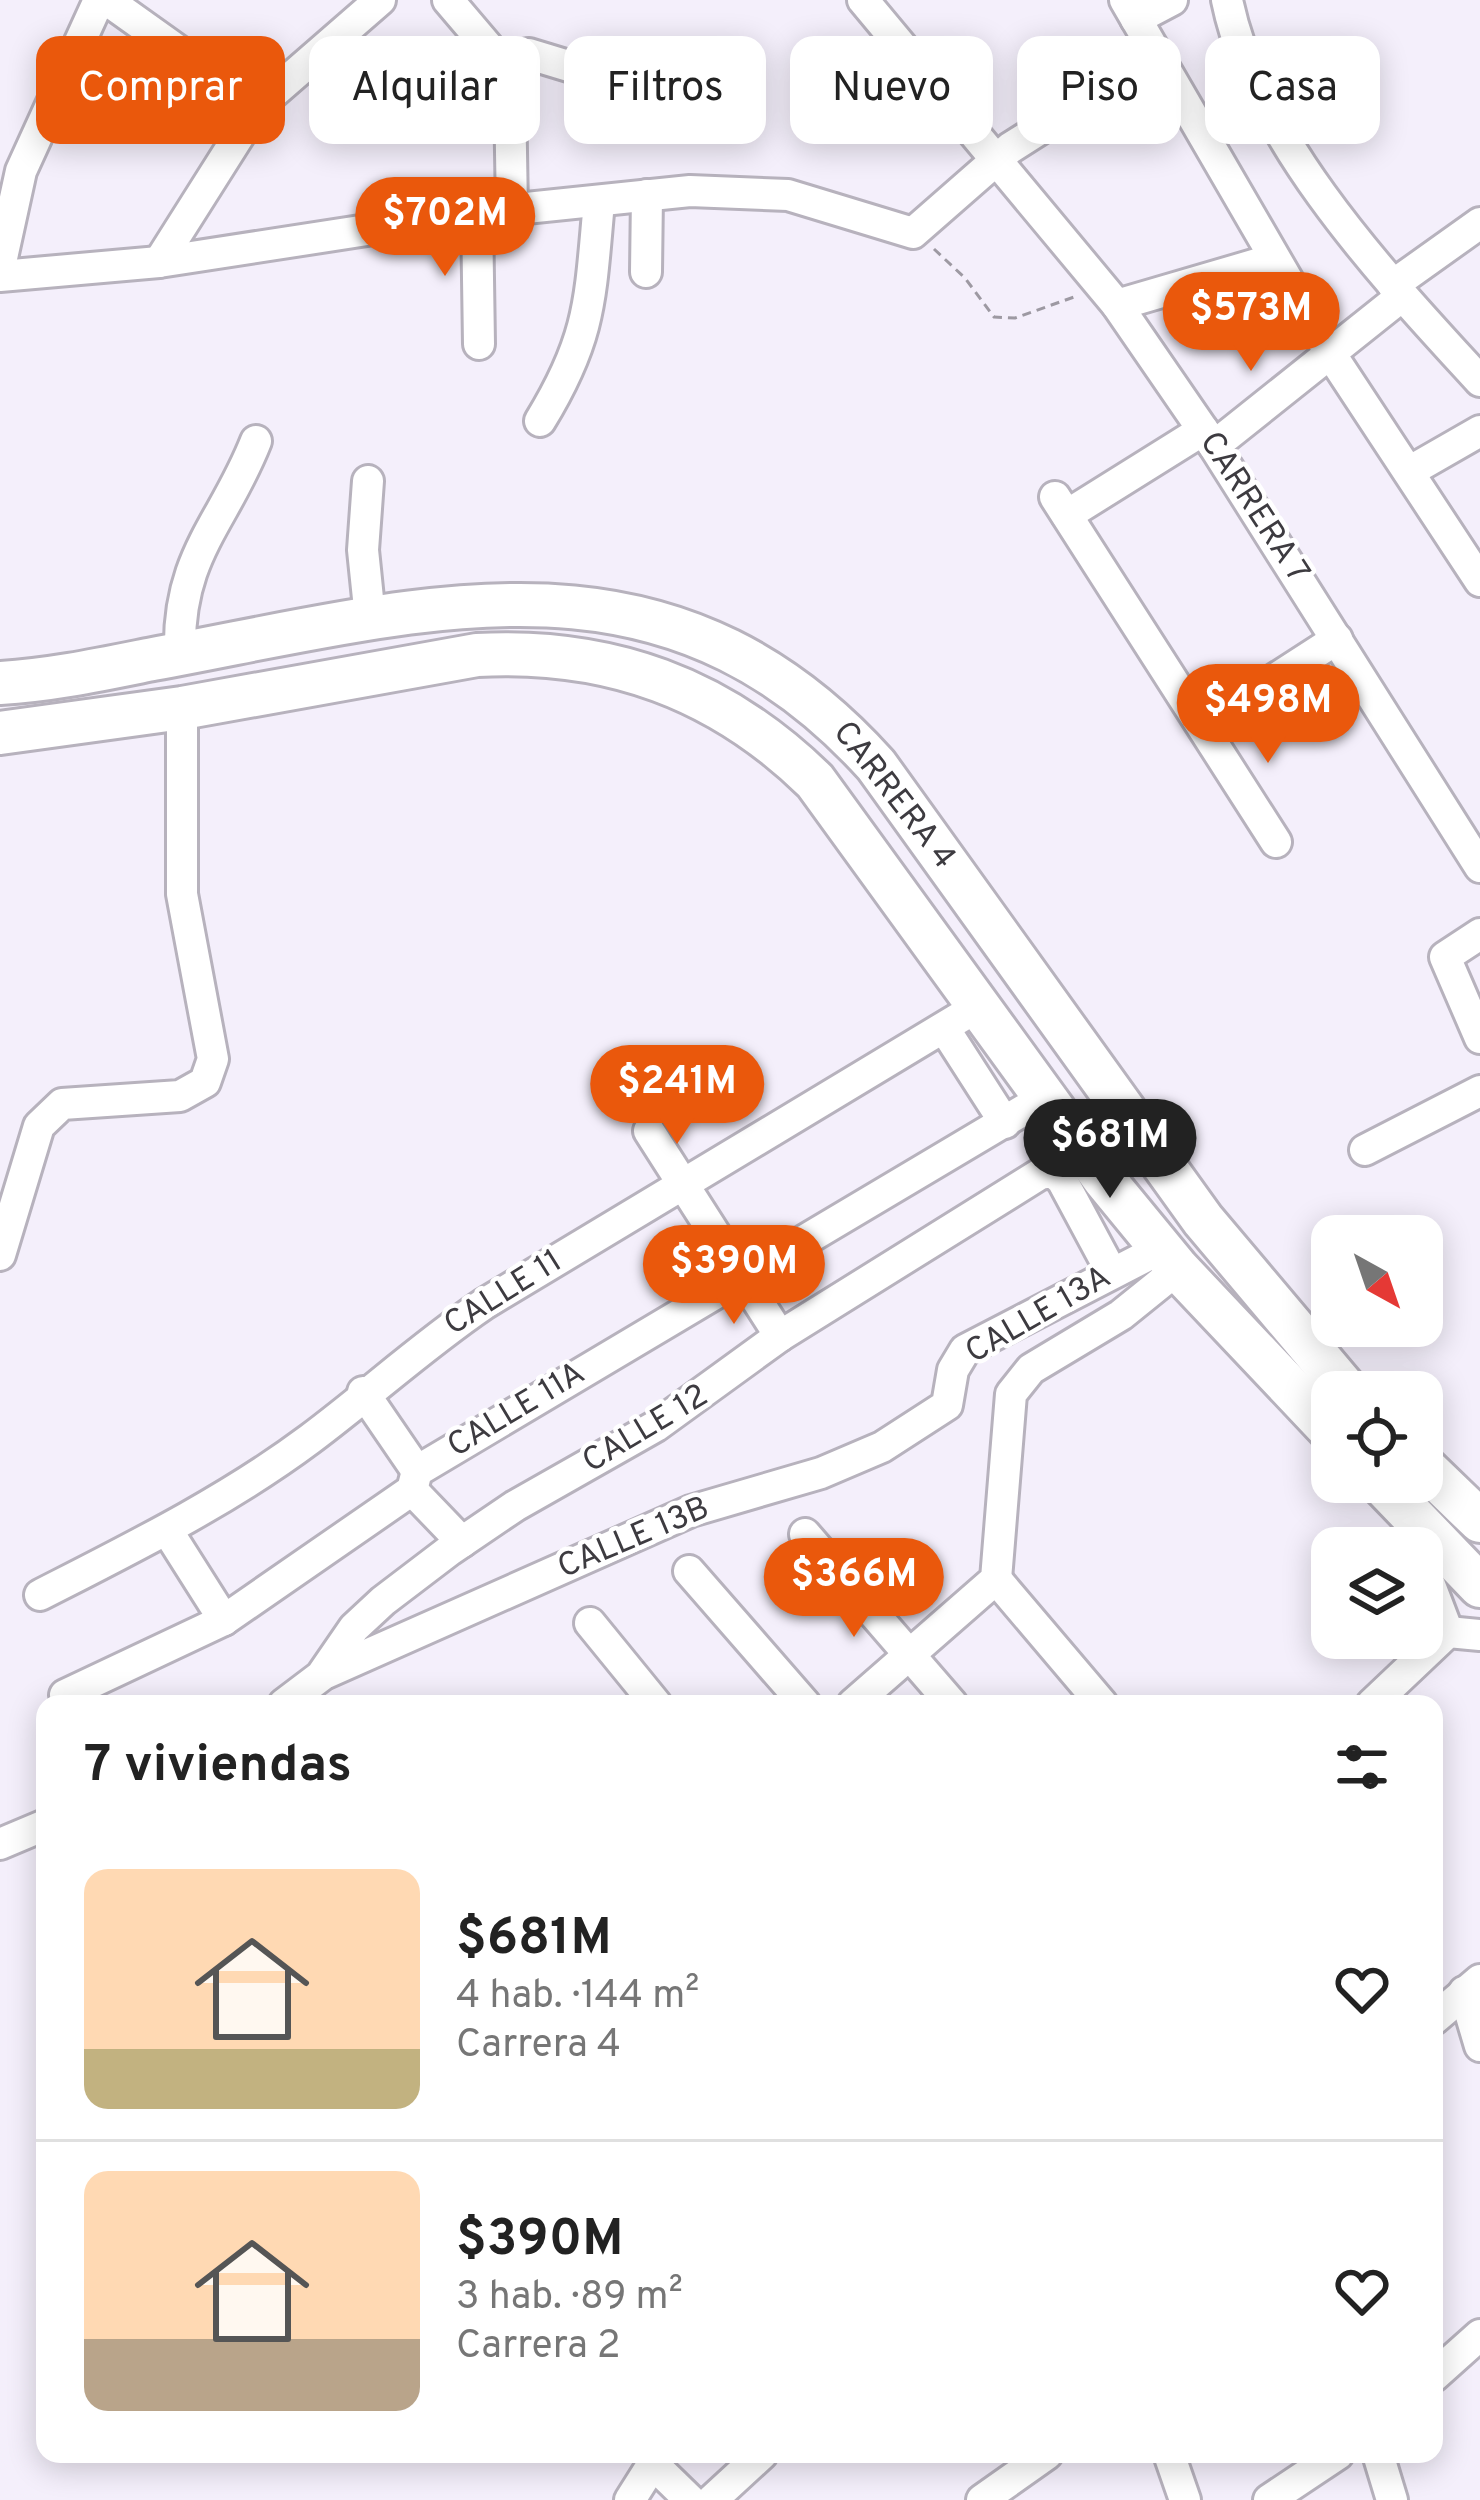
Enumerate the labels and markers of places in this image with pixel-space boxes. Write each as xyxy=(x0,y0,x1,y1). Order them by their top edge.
pin: $702M xyxy=(361,177,529,279)
pin: $573M xyxy=(1167,272,1335,374)
pin: $498M xyxy=(1184,664,1352,766)
pin: $241M xyxy=(593,1045,761,1147)
pin: $681M xyxy=(1026,1099,1194,1201)
pin: $390M xyxy=(650,1225,818,1327)
pin: $366M xyxy=(770,1538,938,1640)

